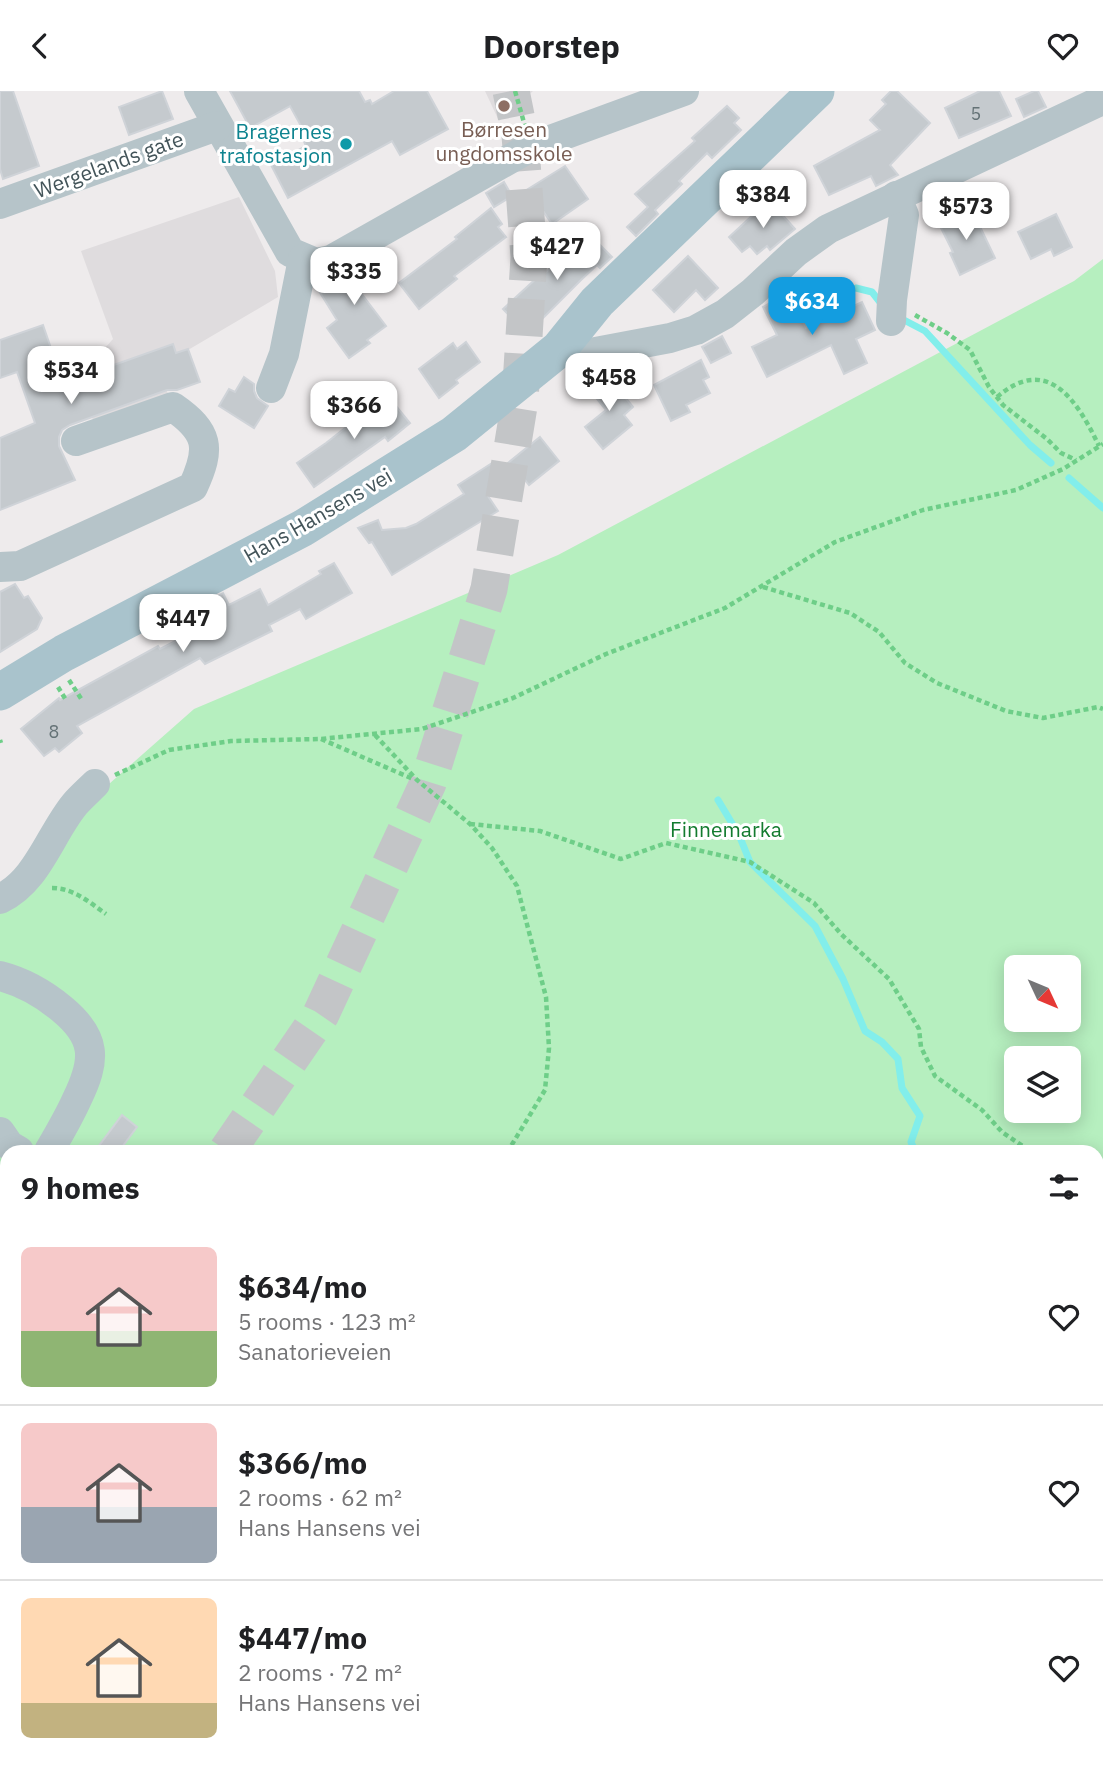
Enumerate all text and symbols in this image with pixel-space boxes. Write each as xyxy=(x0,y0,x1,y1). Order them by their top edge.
text: Doorstep xyxy=(483,25,620,67)
icon: back xyxy=(21,27,59,65)
icon: heart xyxy=(1044,27,1082,65)
marker: Børresen ungdomsskole xyxy=(496,98,512,114)
house number: 5 xyxy=(971,102,981,125)
place label: Børresen ungdomsskole xyxy=(435,115,573,167)
place label: Bragernes trafostasjon xyxy=(219,117,332,169)
street label: Wergelands gate xyxy=(30,124,187,204)
marker: Bragernes trafostasjon xyxy=(338,136,354,152)
pin: $384 xyxy=(722,171,804,230)
text: $384 xyxy=(735,178,791,208)
pin: $573 xyxy=(925,183,1007,242)
text: $573 xyxy=(938,190,994,220)
pin: $427 xyxy=(516,223,598,282)
text: $427 xyxy=(529,230,585,260)
pin: $335 xyxy=(313,247,395,307)
text: $335 xyxy=(326,255,382,285)
pin: $634 xyxy=(771,278,853,337)
text: $634 xyxy=(784,285,840,315)
pin: $534 xyxy=(30,347,112,406)
pin: $458 xyxy=(568,353,650,413)
text: $534 xyxy=(43,354,99,384)
text: $458 xyxy=(581,361,637,391)
pin: $366 xyxy=(313,381,395,441)
text: $366 xyxy=(326,389,382,419)
street label: Hans Hansens vei xyxy=(238,461,397,569)
pin: $447 xyxy=(142,595,224,654)
text: $447 xyxy=(155,602,211,632)
house number: 8 xyxy=(49,720,59,743)
park label: Finnemarka xyxy=(670,815,782,843)
north arrow xyxy=(1004,955,1082,1033)
map controls xyxy=(1004,955,1081,1123)
button: layers xyxy=(1004,1046,1081,1123)
text: 9 homes xyxy=(21,1168,140,1207)
icon: filters xyxy=(1045,1168,1083,1206)
text: $634/mo xyxy=(238,1267,367,1306)
icon: home xyxy=(77,1275,161,1359)
icon: heart xyxy=(1045,1298,1083,1336)
text: 5 rooms · 123 m² xyxy=(238,1306,416,1336)
text: Sanatorieveien xyxy=(238,1336,392,1366)
text: $366/mo xyxy=(238,1443,367,1482)
icon: home xyxy=(77,1451,161,1535)
icon: heart xyxy=(1045,1474,1083,1512)
text: 2 rooms · 62 m² xyxy=(238,1482,402,1512)
text: Hans Hansens vei xyxy=(238,1512,421,1542)
text: $447/mo xyxy=(238,1618,367,1657)
icon: home xyxy=(77,1626,161,1710)
icon: heart xyxy=(1045,1649,1083,1687)
text: 2 rooms · 72 m² xyxy=(238,1657,402,1687)
text: Hans Hansens vei xyxy=(238,1687,421,1717)

